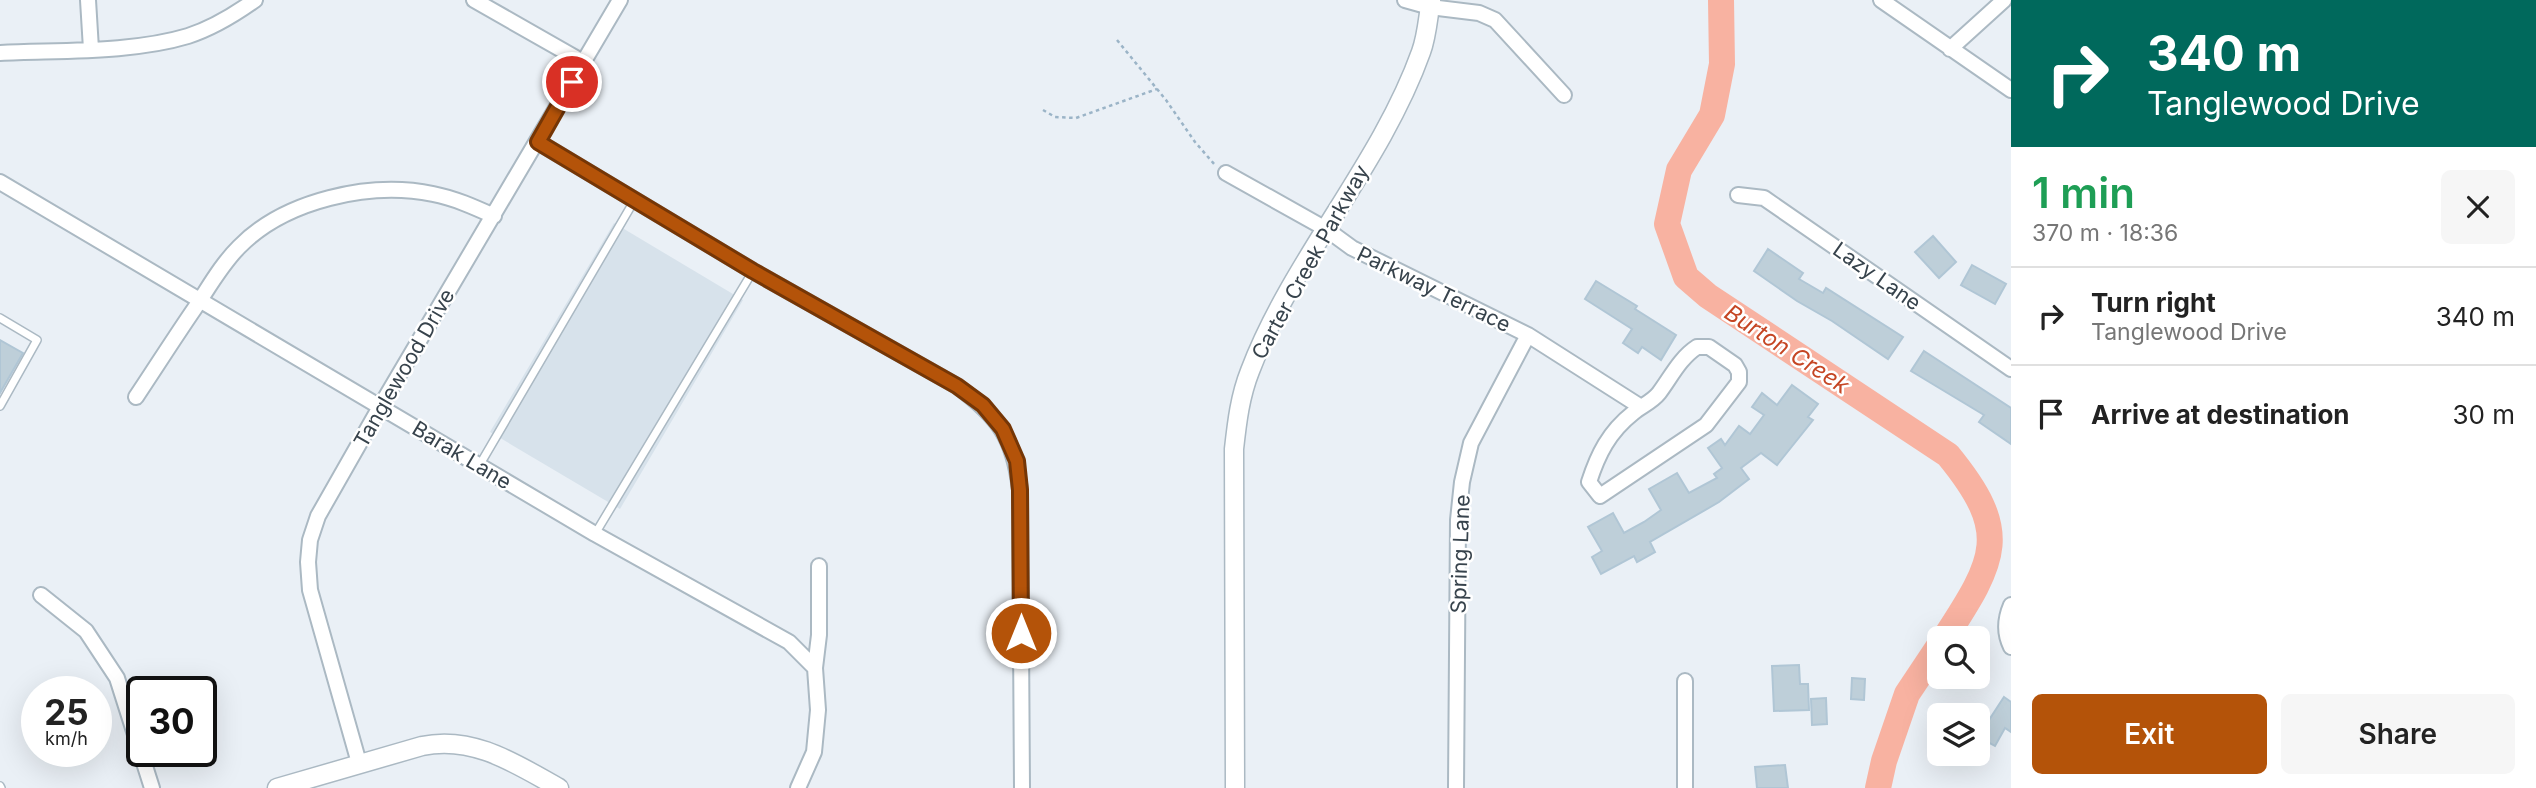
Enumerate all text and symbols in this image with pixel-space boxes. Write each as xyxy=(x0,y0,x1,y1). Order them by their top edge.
text: 340 m xyxy=(2147,24,2301,83)
icon: right xyxy=(2032,28,2123,119)
pin xyxy=(542,52,602,112)
icon: arrive xyxy=(553,63,591,101)
text: Tanglewood Drive xyxy=(2147,84,2420,123)
street label: Carter Creek Parkway xyxy=(1246,160,1374,364)
text: 1 min xyxy=(2032,167,2135,218)
button: close xyxy=(2441,170,2515,244)
text: 370 m · 18:36 xyxy=(2032,219,2178,247)
street label: Lazy Lane xyxy=(1828,237,1926,315)
street label: Parkway Terrace xyxy=(1353,241,1515,337)
street label: Tanglewood Drive xyxy=(348,284,460,452)
text: Turn right xyxy=(2091,287,2216,318)
icon: right xyxy=(2032,297,2070,335)
water label: Burton Creek xyxy=(1719,298,1855,400)
text: 340 m xyxy=(2436,301,2515,332)
text: Tanglewood Drive xyxy=(2091,318,2287,346)
icon: arrive xyxy=(2032,395,2070,433)
text: Arrive at destination xyxy=(2091,399,2350,430)
text: 30 m xyxy=(2452,399,2515,430)
street label: Barak Lane xyxy=(408,416,516,494)
street label: Spring Lane xyxy=(1445,494,1475,614)
position arrow xyxy=(984,596,1058,670)
map controls xyxy=(1927,626,1990,766)
button: search xyxy=(1927,626,1990,689)
speed limit sign: 30 xyxy=(126,676,217,767)
text: 25 xyxy=(44,691,89,733)
button: Exit xyxy=(2032,694,2267,774)
button: Share xyxy=(2281,694,2515,774)
button: layers xyxy=(1927,703,1990,766)
text: km/h xyxy=(45,728,88,749)

